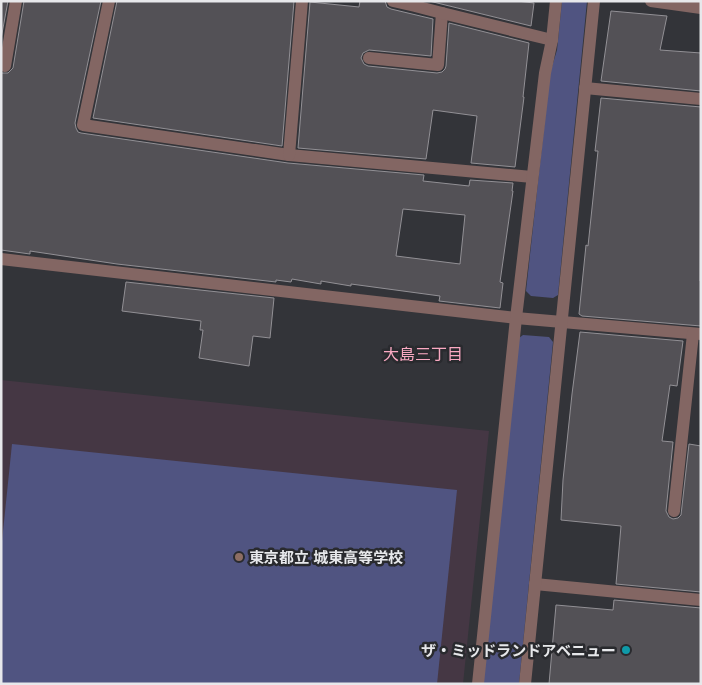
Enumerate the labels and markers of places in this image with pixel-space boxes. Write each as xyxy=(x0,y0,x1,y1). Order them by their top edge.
place label: 東京都立 城東高等学校 xyxy=(249,549,403,566)
marker: 東京都立 城東高等学校 xyxy=(233,551,245,563)
place label: ザ・ミッドランドアベニュー xyxy=(421,642,616,659)
marker: ザ・ミッドランドアベニュー xyxy=(620,644,632,656)

